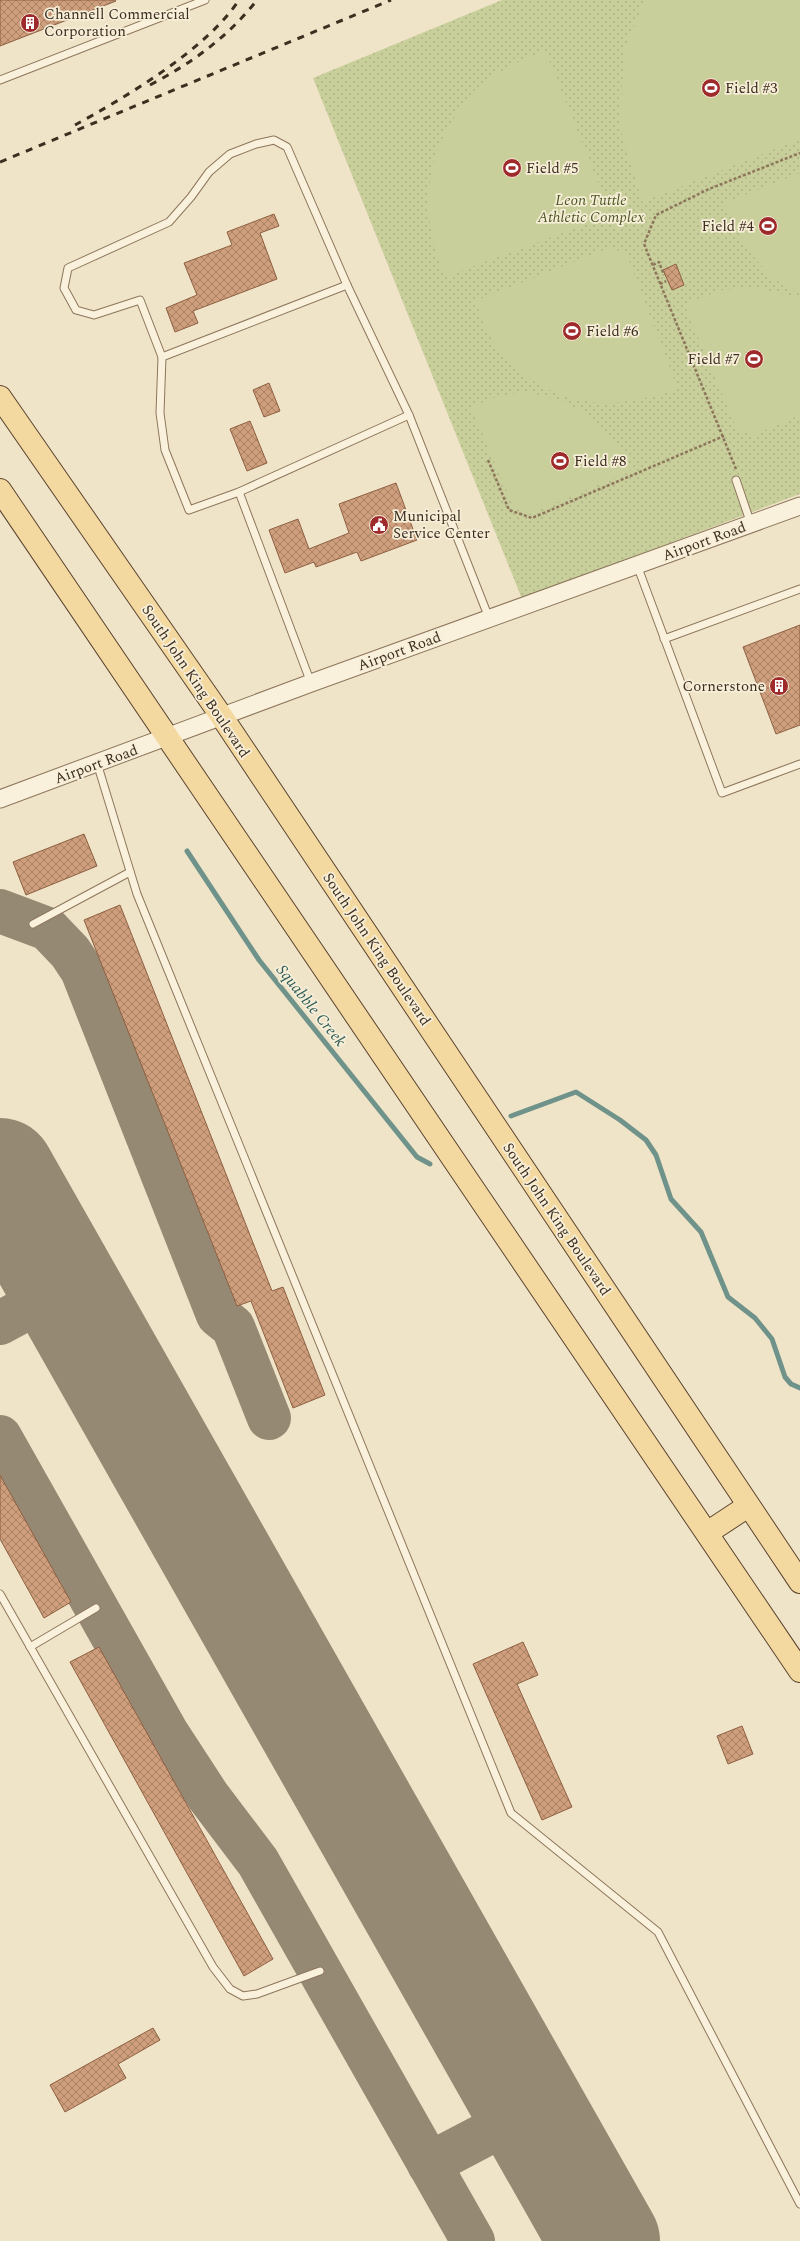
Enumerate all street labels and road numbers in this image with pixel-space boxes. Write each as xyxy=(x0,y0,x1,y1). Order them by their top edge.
street label: Airport Road xyxy=(659,516,749,567)
street label: South John King Boulevard xyxy=(136,600,256,763)
street label: Airport Road xyxy=(354,626,444,677)
street label: Airport Road xyxy=(51,739,141,790)
street label: South John King Boulevard xyxy=(317,868,437,1031)
street label: South John King Boulevard xyxy=(497,1138,617,1301)

